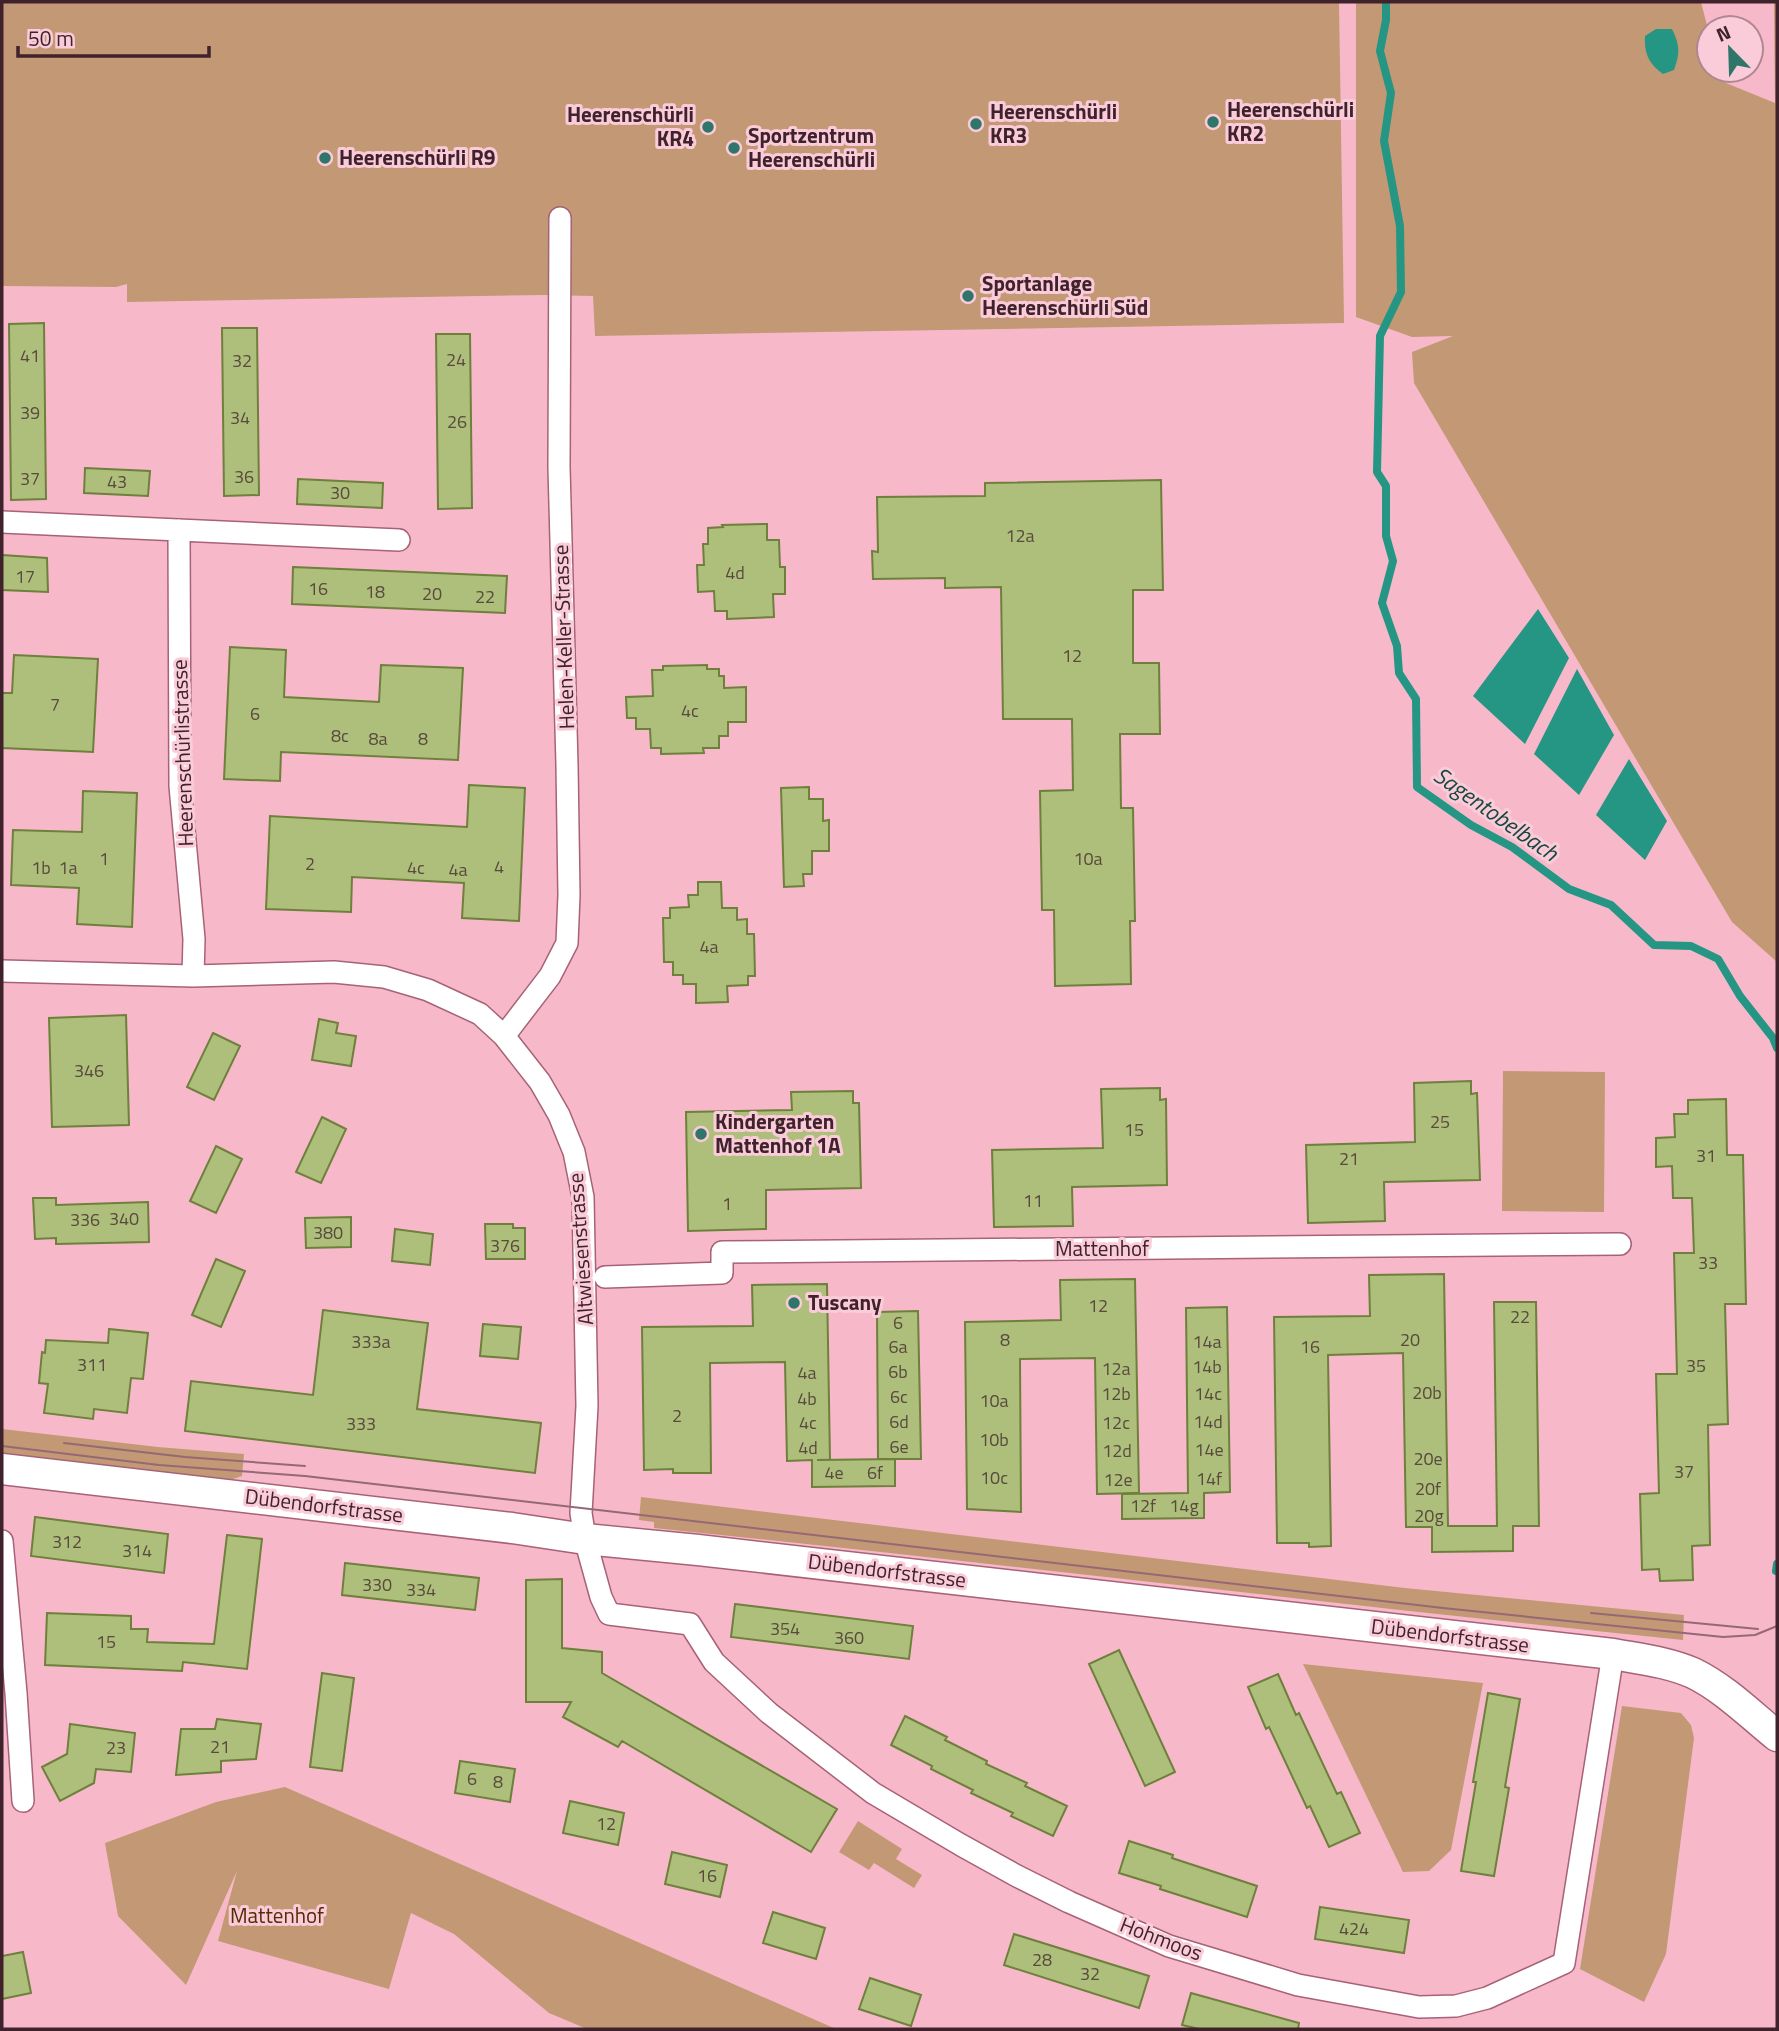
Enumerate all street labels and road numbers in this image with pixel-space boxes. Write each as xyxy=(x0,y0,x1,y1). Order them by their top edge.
street label: Helen-Keller-Strasse xyxy=(544,544,582,730)
street label: Heerenschürlistrasse xyxy=(163,659,201,847)
street label: Altwiesenstrasse xyxy=(559,1172,601,1326)
street label: Mattenhof xyxy=(1055,1232,1149,1264)
street label: Dübendorfstrasse xyxy=(243,1479,405,1531)
street label: Dübendorfstrasse xyxy=(806,1544,968,1596)
street label: Dübendorfstrasse xyxy=(1369,1609,1531,1661)
street label: Hohmoos xyxy=(1116,1908,1207,1968)

